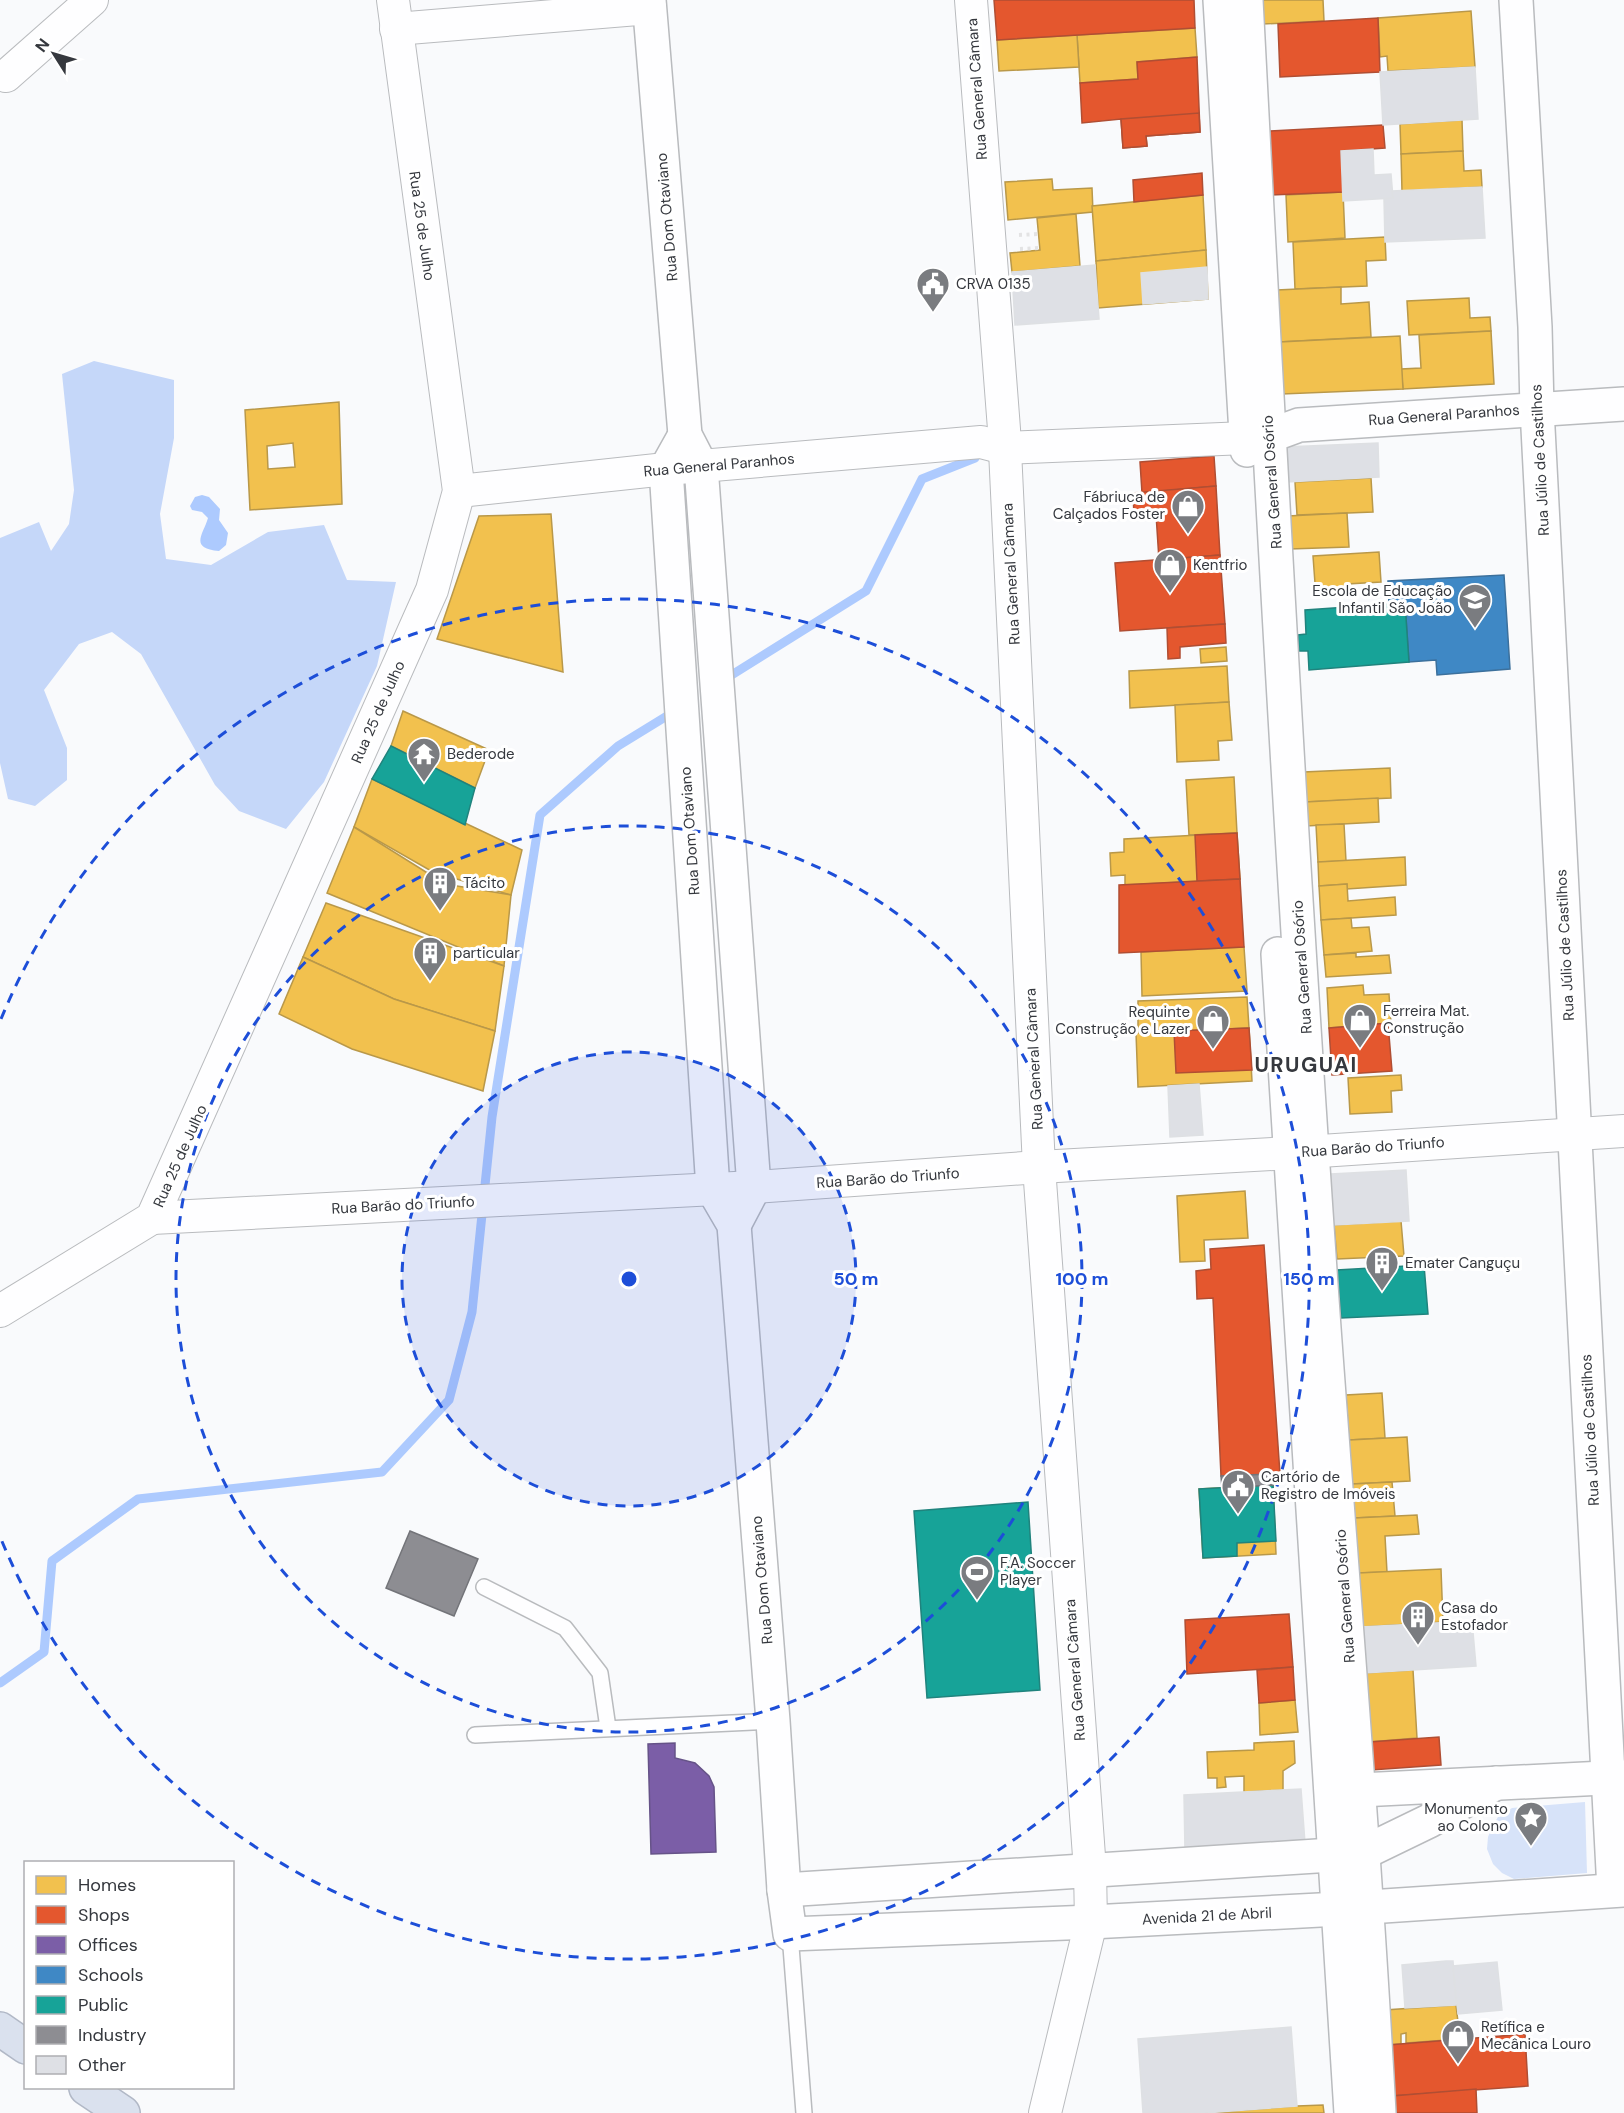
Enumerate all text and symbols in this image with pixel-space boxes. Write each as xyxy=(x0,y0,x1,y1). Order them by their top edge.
street label: Rua General Câmara xyxy=(962,18,992,160)
north arrow xyxy=(24,24,84,84)
text: N xyxy=(31,34,54,56)
street label: Rua Dom Otaviano xyxy=(651,152,683,282)
street label: Rua 25 de Julho xyxy=(404,170,440,282)
public building icon: CRVA 0135 xyxy=(915,266,951,313)
place label: CRVA 0135 xyxy=(956,274,1031,294)
street label: Rua Júlio de Castilhos xyxy=(1526,384,1554,536)
street label: Rua General Paranhos xyxy=(1368,400,1520,430)
street label: Rua General Osório xyxy=(1257,414,1287,549)
street label: Rua General Paranhos xyxy=(643,448,795,482)
place label: Fábriuca de Calçados Foster xyxy=(1053,487,1165,524)
shop icon: Fábriuca de Calçados Foster xyxy=(1170,488,1206,535)
street label: Rua General Câmara xyxy=(997,503,1025,645)
shop icon: Kentfrio xyxy=(1152,547,1188,594)
place label: Kentfrio xyxy=(1193,555,1248,575)
place label: Escola de Educação Infantil São João xyxy=(1312,581,1452,618)
school or university icon: Escola de Educação Infantil São João xyxy=(1457,582,1493,629)
street label: Rua 25 de Julho xyxy=(346,657,410,766)
temple icon: Bederode xyxy=(406,736,442,783)
place label: Bederode xyxy=(447,744,515,764)
street label: Rua Dom Otaviano xyxy=(676,766,704,896)
building icon: Tácito xyxy=(422,865,458,912)
street label: Rua Júlio de Castilhos xyxy=(1551,869,1579,1021)
place label: Tácito xyxy=(463,873,505,893)
street label: Rua General Osório xyxy=(1287,899,1317,1034)
building icon: particular xyxy=(412,935,448,982)
place label: particular xyxy=(453,943,520,963)
street label: Rua General Câmara xyxy=(1020,988,1048,1130)
place label: Ferreira Mat. Construção xyxy=(1383,1001,1469,1038)
place label: Requinte Construção e Lazer xyxy=(1055,1002,1190,1039)
shop icon: Ferreira Mat. Construção xyxy=(1342,1002,1378,1049)
shop icon: Requinte Construção e Lazer xyxy=(1195,1003,1231,1050)
district label: URUGUAI xyxy=(1254,1051,1358,1079)
street label: Rua 25 de Julho xyxy=(148,1101,212,1210)
street label: Rua Barão do Triunfo xyxy=(1301,1132,1445,1162)
street label: Rua Barão do Triunfo xyxy=(816,1163,960,1193)
street label: Rua Barão do Triunfo xyxy=(331,1191,475,1219)
building icon: Emater Canguçu xyxy=(1364,1245,1400,1292)
place label: Emater Canguçu xyxy=(1405,1253,1520,1273)
text: 50 m xyxy=(833,1267,879,1291)
text: 100 m xyxy=(1055,1267,1109,1291)
text: 150 m xyxy=(1283,1267,1335,1291)
centre of rings xyxy=(619,1269,639,1289)
street label: Rua Júlio de Castilhos xyxy=(1576,1354,1604,1506)
place label: Cartório de Registro de Imóveis xyxy=(1261,1467,1396,1504)
public building icon: Cartório de Registro de Imóveis xyxy=(1220,1468,1256,1515)
street label: Rua Dom Otaviano xyxy=(746,1515,778,1645)
street label: Rua General Osório xyxy=(1330,1528,1360,1663)
place label: F.A. Soccer Player xyxy=(1000,1553,1076,1590)
sports icon: F.A. Soccer Player xyxy=(959,1554,995,1601)
place label: Casa do Estofador xyxy=(1441,1598,1509,1635)
street label: Rua General Câmara xyxy=(1060,1599,1090,1741)
building icon: Casa do Estofador xyxy=(1400,1599,1436,1646)
place label: Monumento ao Colono xyxy=(1424,1799,1508,1836)
place icon: Monumento ao Colono xyxy=(1513,1800,1549,1847)
legend xyxy=(24,1861,234,2089)
text: Homes xyxy=(78,1873,136,1897)
text: Shops xyxy=(78,1903,130,1927)
street label: Avenida 21 de Abril xyxy=(1142,1903,1272,1929)
text: Offices xyxy=(78,1933,138,1957)
text: Schools xyxy=(78,1963,143,1987)
text: Public xyxy=(78,1993,129,2017)
place label: Retífica e Mecânica Louro xyxy=(1481,2017,1591,2054)
shop icon: Retífica e Mecânica Louro xyxy=(1440,2018,1476,2065)
text: Industry xyxy=(78,2023,147,2047)
text: Other xyxy=(78,2053,127,2077)

